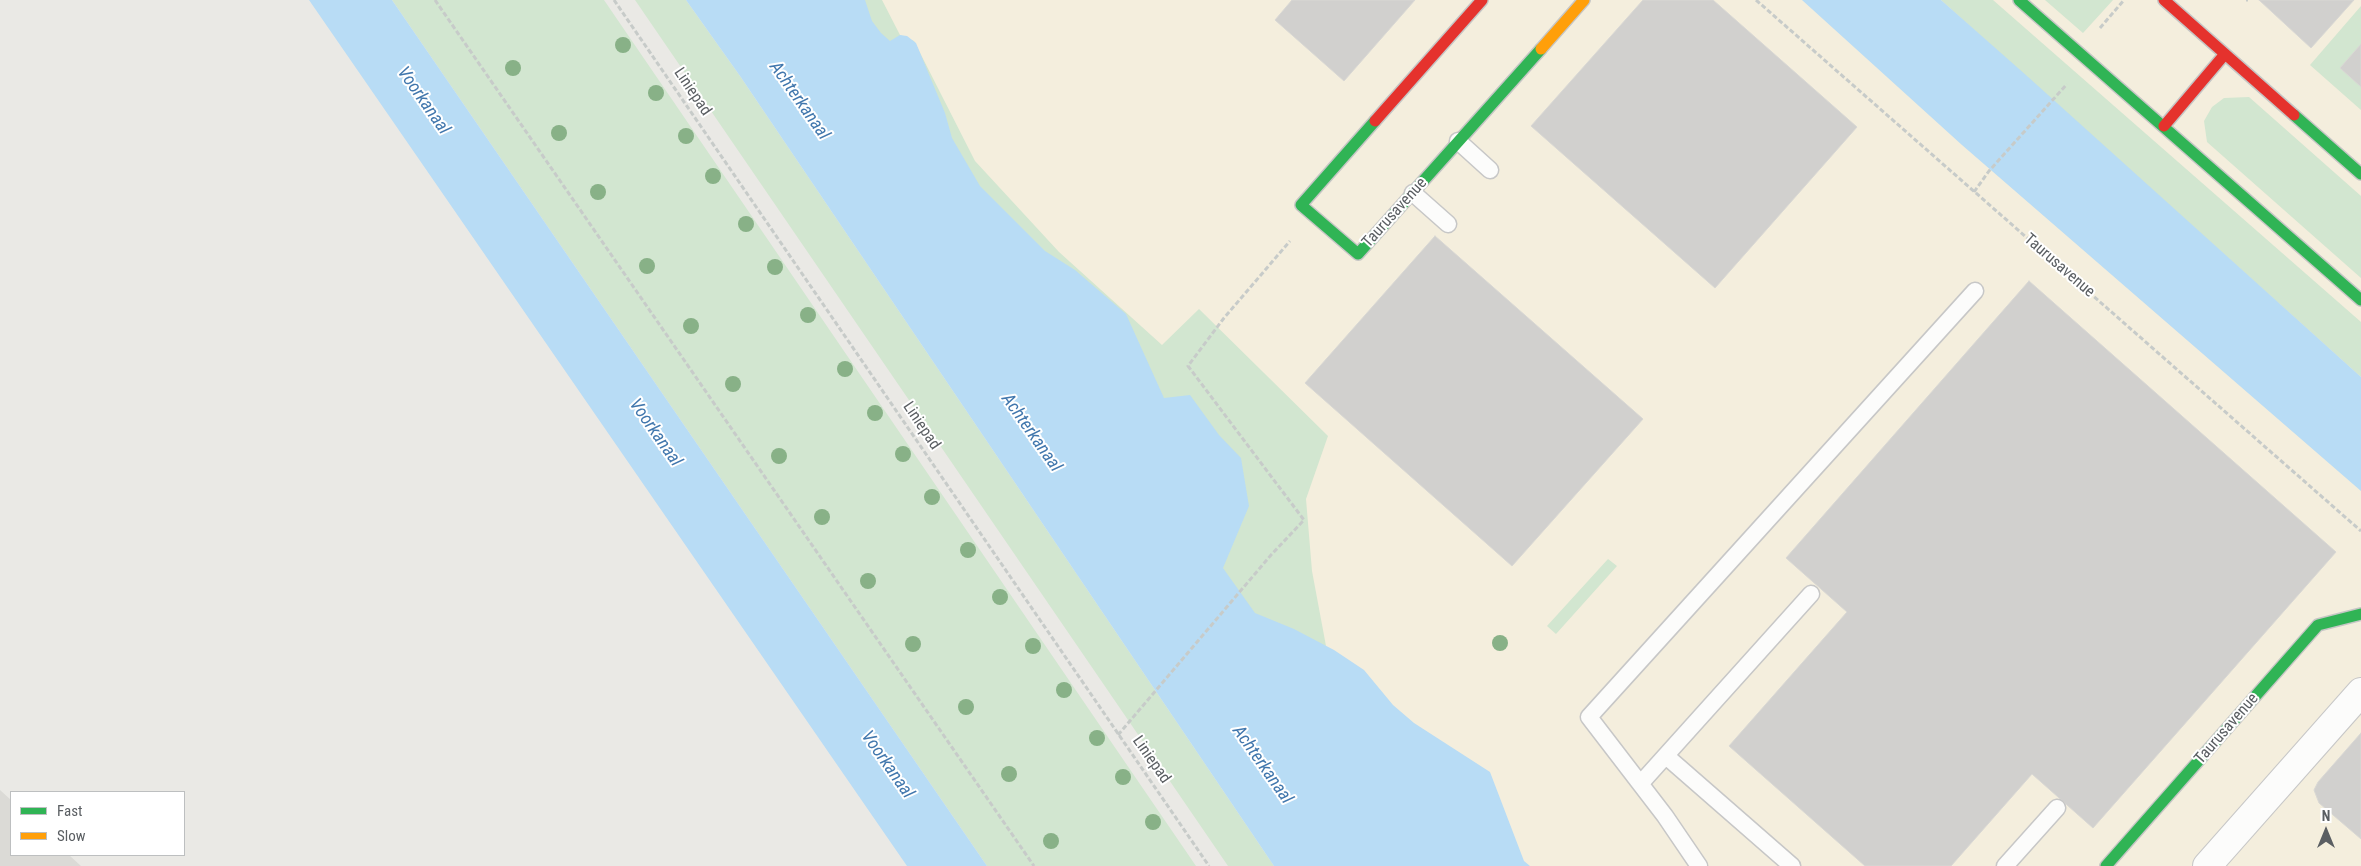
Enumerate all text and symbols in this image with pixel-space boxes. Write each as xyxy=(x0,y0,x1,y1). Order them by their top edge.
water label: Achterkanaal xyxy=(764,58,834,144)
water label: Voorkanaal xyxy=(392,63,454,139)
street label: Liniepad xyxy=(669,64,715,120)
street label: Taurusavenue xyxy=(1359,174,1431,252)
street label: Taurusavenue xyxy=(2020,230,2098,302)
water label: Achterkanaal xyxy=(996,390,1066,476)
water label: Voorkanaal xyxy=(624,395,686,471)
street label: Liniepad xyxy=(898,398,944,454)
street label: Taurusavenue xyxy=(2191,690,2263,768)
water label: Achterkanaal xyxy=(1227,722,1297,808)
water label: Voorkanaal xyxy=(856,727,918,803)
street label: Liniepad xyxy=(1128,733,1174,787)
legend xyxy=(10,791,185,856)
text: Fast xyxy=(57,802,82,820)
north arrow xyxy=(2301,806,2351,856)
text: N xyxy=(2322,808,2330,824)
text: Slow xyxy=(57,827,86,845)

